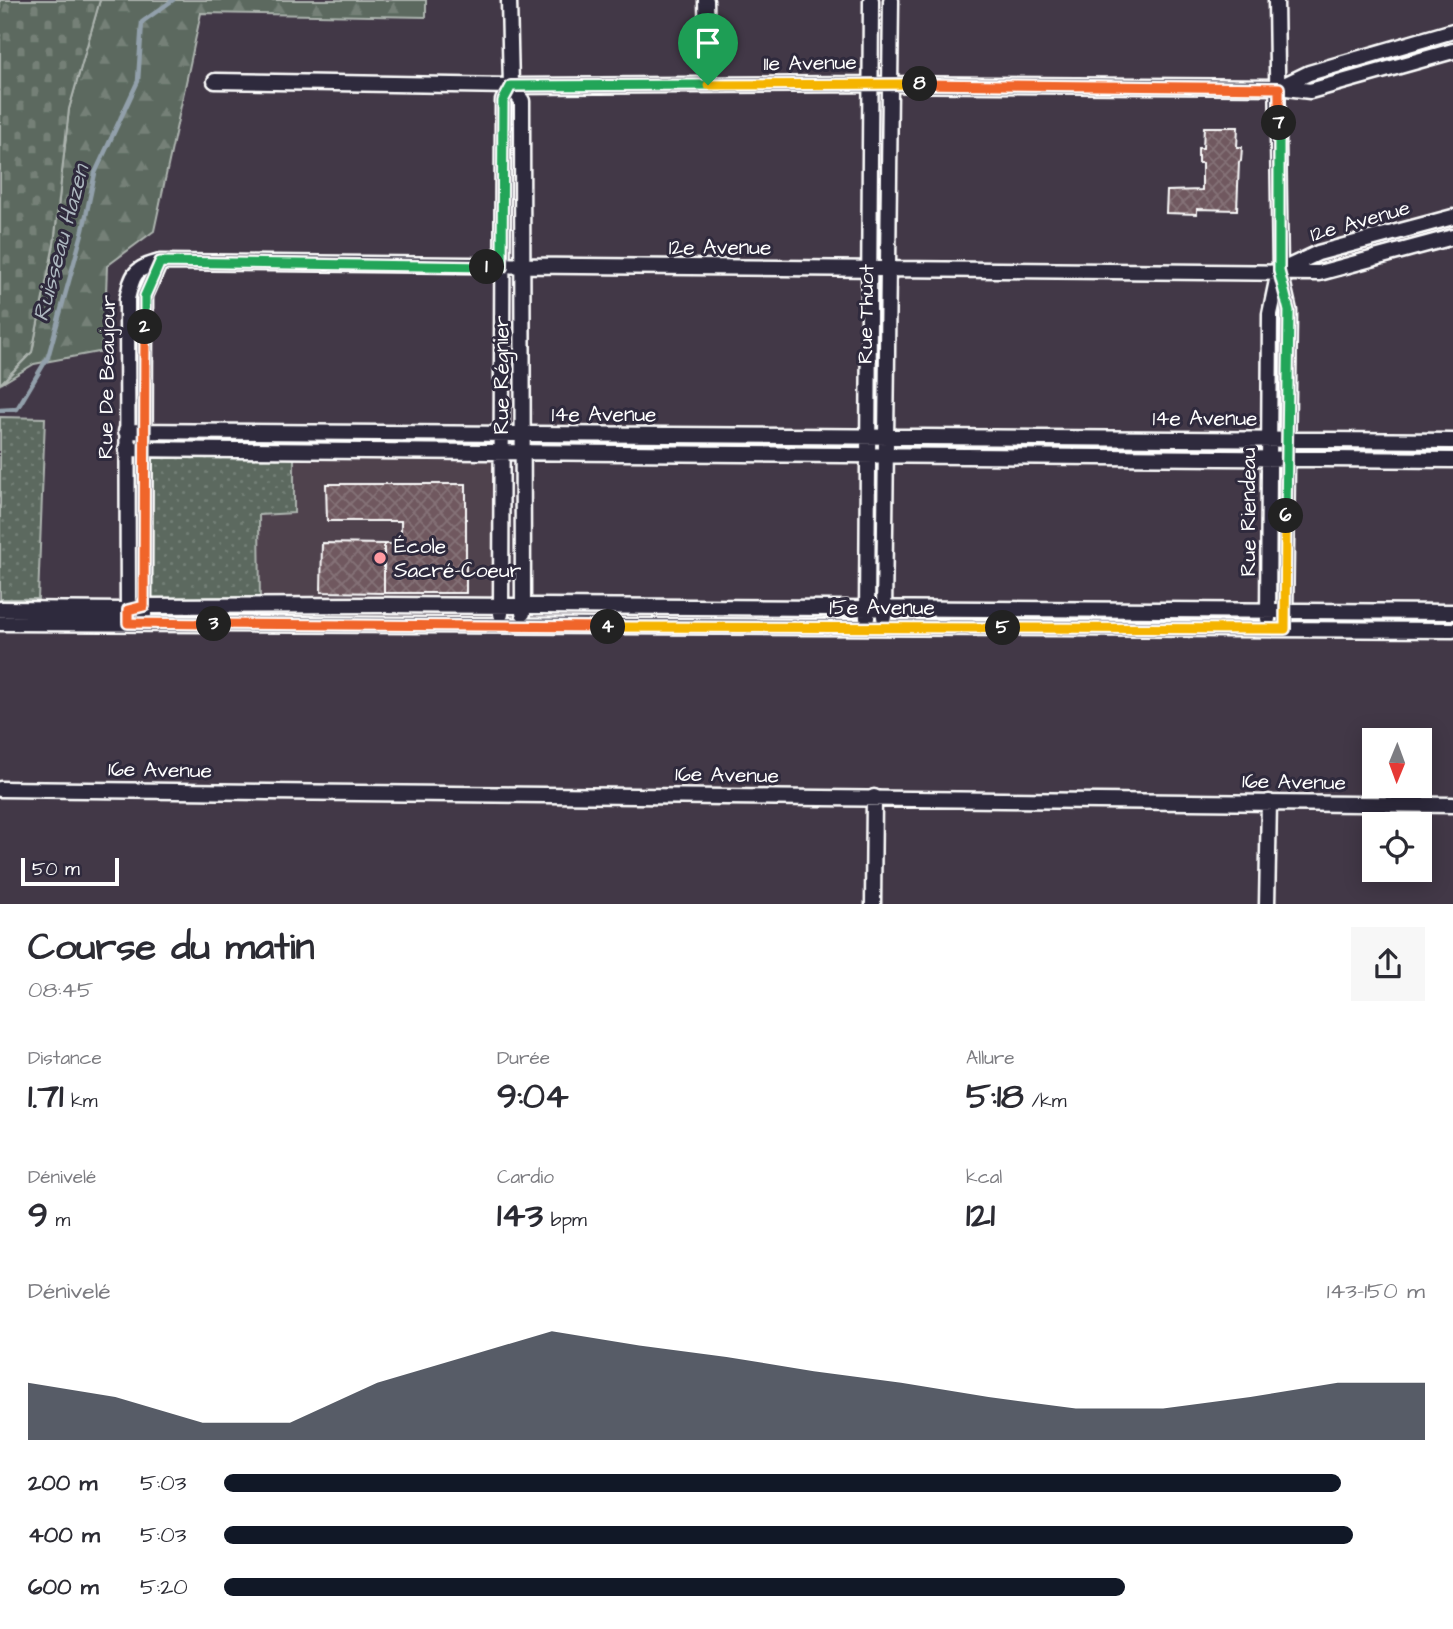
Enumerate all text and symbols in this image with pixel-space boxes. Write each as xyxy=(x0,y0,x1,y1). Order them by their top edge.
pin xyxy=(678,13,738,85)
icon: arrive xyxy=(689,24,727,62)
street label: 11e Avenue xyxy=(763,48,857,78)
pin: 8 xyxy=(902,66,937,102)
text: 8 xyxy=(913,70,926,97)
pin: 7 xyxy=(1262,106,1296,140)
text: 7 xyxy=(1273,109,1284,136)
water label: Ruisseau Hazen xyxy=(25,159,98,325)
street label: 12e Avenue xyxy=(1307,193,1413,249)
street label: 12e Avenue xyxy=(669,233,771,262)
pin: 1 xyxy=(470,250,504,284)
text: 1 xyxy=(485,253,488,280)
street label: Rue Thuot xyxy=(851,263,881,364)
street label: Rue De Beaujour xyxy=(91,294,123,459)
pin: 2 xyxy=(128,310,162,344)
text: 2 xyxy=(139,313,150,340)
street label: Rue Régnier xyxy=(487,315,518,435)
street label: 14e Avenue xyxy=(552,400,656,429)
street label: 14e Avenue xyxy=(1153,404,1257,433)
street label: Rue Riendeau xyxy=(1234,447,1263,576)
pin: 6 xyxy=(1268,498,1304,534)
text: 6 xyxy=(1280,502,1291,529)
place label: École Sacré-Coeur xyxy=(394,532,522,585)
marker: École Sacré-Coeur xyxy=(372,550,388,566)
street label: 15e Avenue xyxy=(829,593,935,622)
pin: 3 xyxy=(196,606,232,642)
text: 3 xyxy=(209,610,218,637)
pin: 4 xyxy=(590,610,626,644)
pin: 5 xyxy=(986,610,1020,646)
text: 4 xyxy=(601,613,614,640)
text: 5 xyxy=(996,614,1009,641)
north arrow xyxy=(1362,728,1432,798)
map controls xyxy=(1362,728,1432,882)
street label: 16e Avenue xyxy=(108,755,212,785)
street label: 16e Avenue xyxy=(675,760,779,790)
street label: 16e Avenue xyxy=(1242,767,1346,797)
button: locate xyxy=(1362,812,1432,882)
scale bar xyxy=(21,856,119,887)
text: 50 m xyxy=(32,856,80,883)
text: Course du matin xyxy=(28,922,314,974)
button: share xyxy=(1351,927,1425,1001)
text: 08:45 xyxy=(28,974,93,1006)
text: Distance xyxy=(28,1045,102,1072)
text: Durée xyxy=(497,1045,550,1072)
text: Allure xyxy=(966,1045,1015,1072)
text: 1.71 xyxy=(28,1072,63,1121)
text: 9:04 xyxy=(497,1072,569,1121)
text: 5:18 xyxy=(966,1072,1024,1121)
text: km xyxy=(63,1088,98,1115)
text: /km xyxy=(1024,1088,1067,1115)
text: Dénivelé xyxy=(28,1164,96,1191)
text: Cardio xyxy=(497,1164,554,1191)
text: kcal xyxy=(966,1164,1002,1191)
text: 9 xyxy=(28,1191,48,1240)
text: 143 xyxy=(497,1191,543,1240)
text: 121 xyxy=(966,1191,995,1240)
text: m xyxy=(48,1207,70,1234)
text: bpm xyxy=(543,1207,587,1234)
text: Dénivelé xyxy=(28,1275,111,1307)
text: 143–150 m xyxy=(1327,1275,1425,1307)
text: 200 m xyxy=(28,1467,97,1499)
text: 5:03 xyxy=(140,1467,186,1499)
text: 400 m xyxy=(28,1519,100,1551)
text: 5:03 xyxy=(140,1519,186,1551)
text: 600 m xyxy=(28,1571,99,1603)
text: 5:20 xyxy=(140,1571,188,1603)

